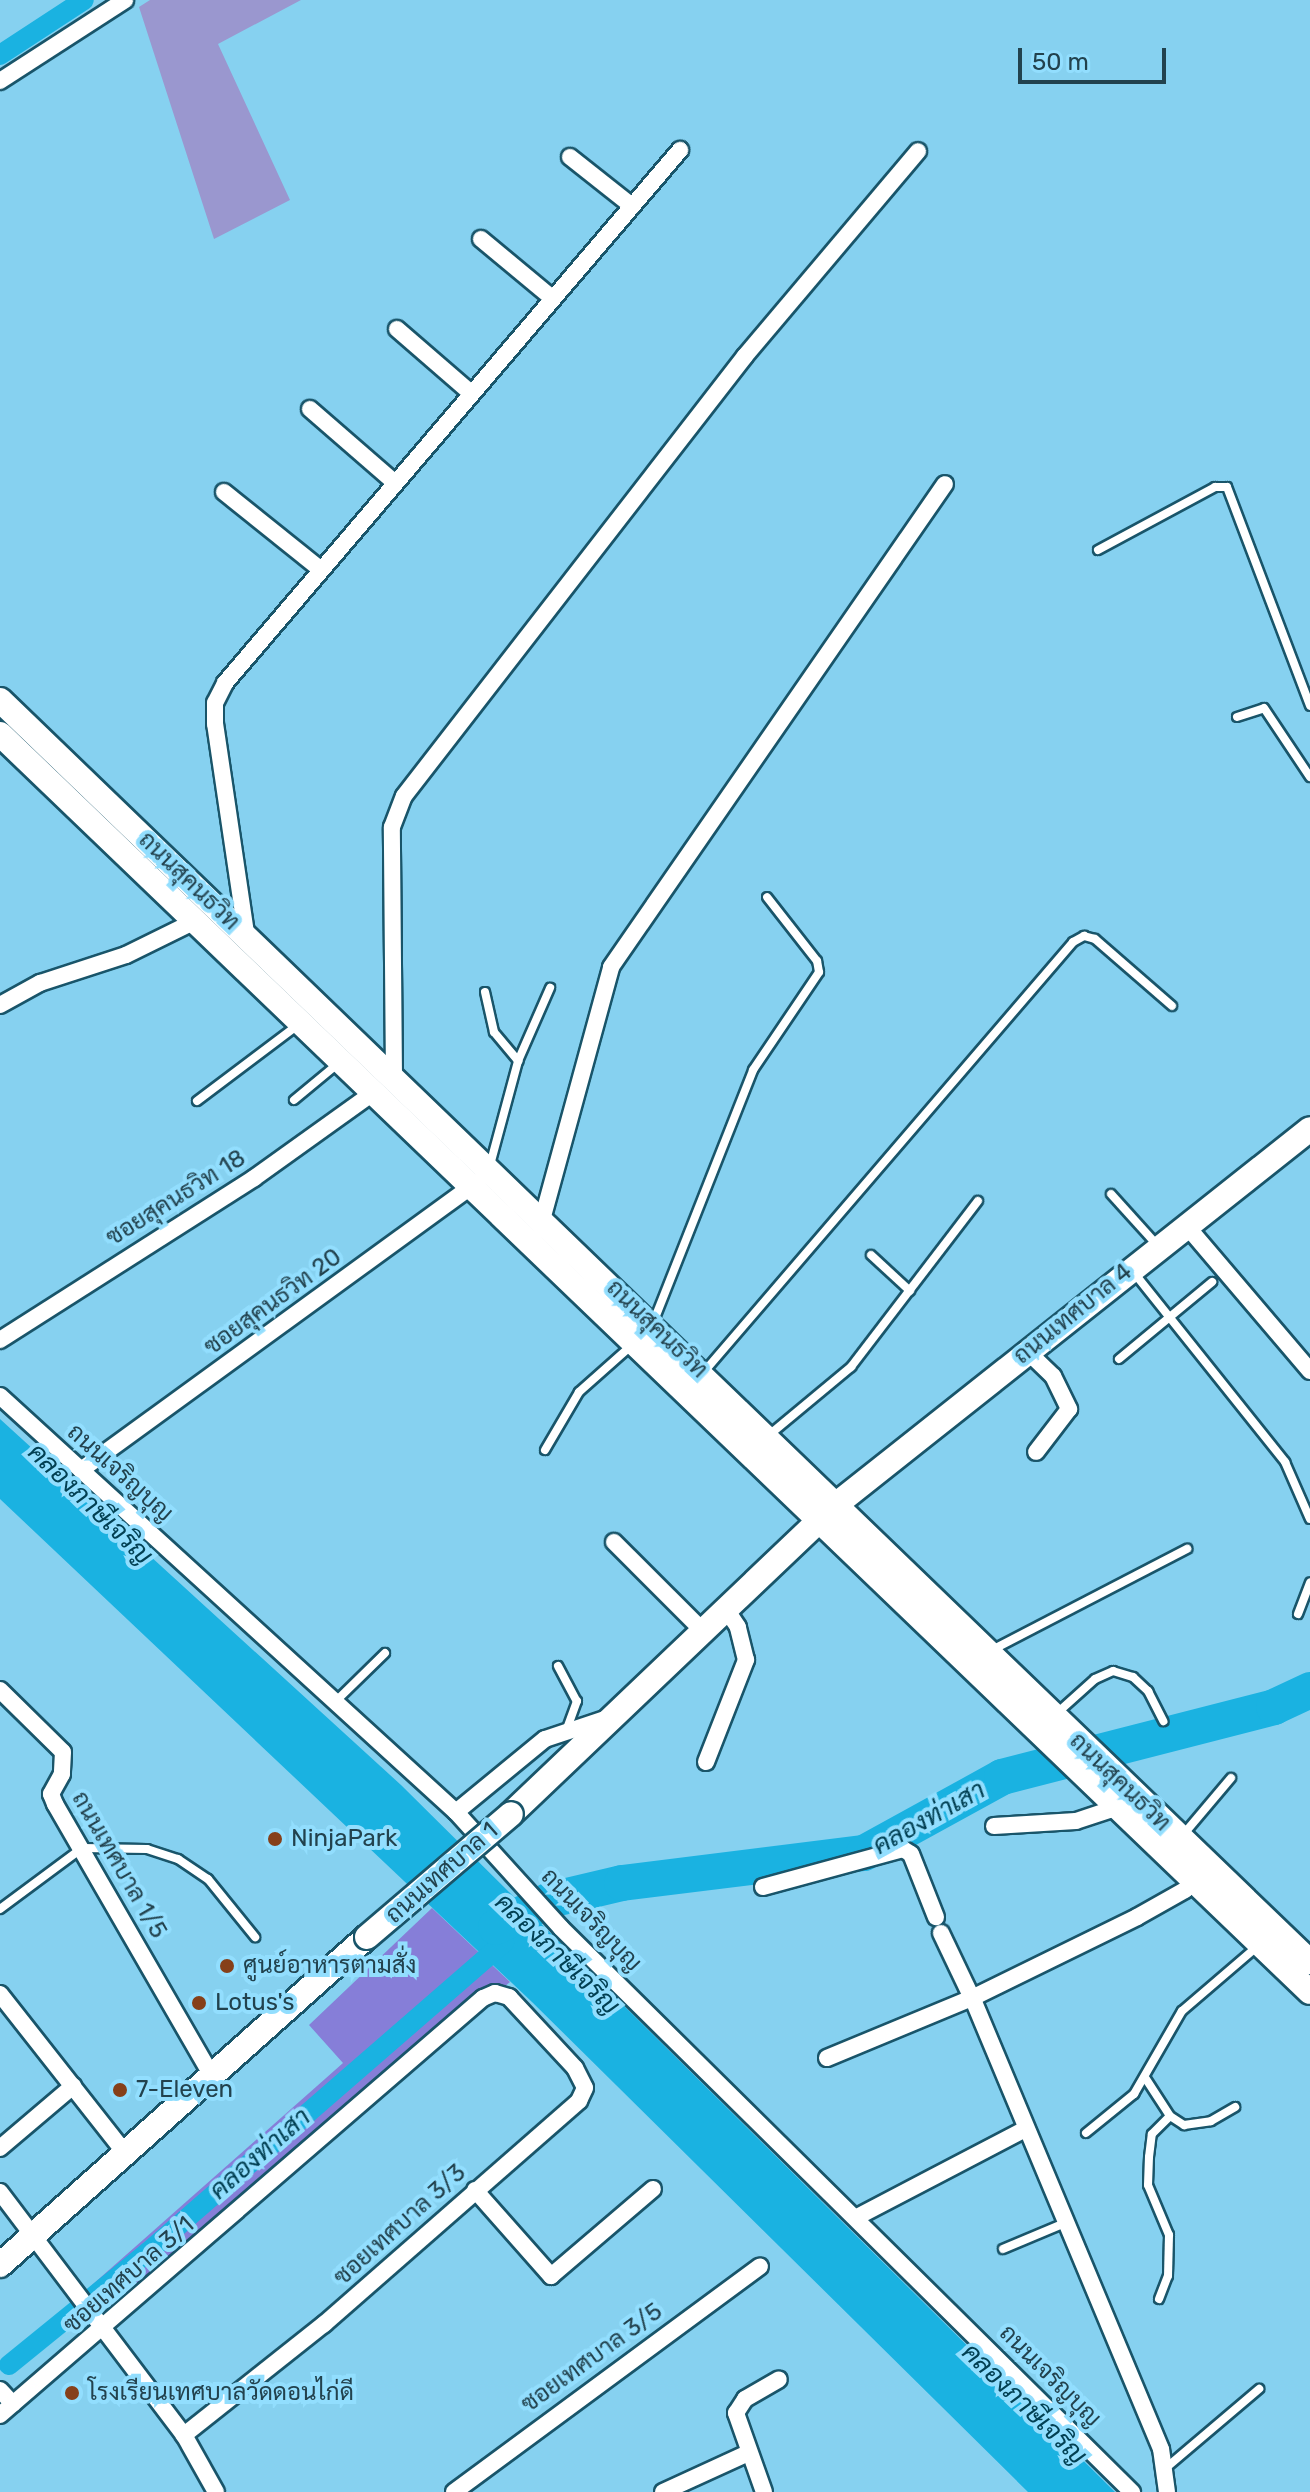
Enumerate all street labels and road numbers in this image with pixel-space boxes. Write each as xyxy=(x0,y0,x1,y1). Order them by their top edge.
street label: ถนนสุคนธวิท xyxy=(133,826,245,936)
street label: ซอยสุคนธวิท 18 xyxy=(101,1144,251,1252)
street label: ซอยสุคนธวิท 20 xyxy=(199,1243,347,1361)
street label: ถนนเทศบาล 4 xyxy=(1008,1257,1138,1371)
street label: ถนนสุคนธวิท xyxy=(601,1274,713,1384)
street label: ถนนเจริญบุญ xyxy=(61,1418,179,1528)
street label: ถนนสุคนธวิท xyxy=(1064,1727,1176,1837)
street label: ถนนเทศบาล 1/5 xyxy=(65,1786,173,1944)
street label: ถนนเทศบาล 1 xyxy=(380,1816,504,1930)
street label: ถนนเจริญบุญ xyxy=(535,1862,647,1978)
street label: ซอยเทศบาล 3/3 xyxy=(328,2158,472,2292)
street label: ซอยเทศบาล 3/1 xyxy=(58,2211,200,2339)
street label: ซอยเทศบาล 3/5 xyxy=(516,2297,668,2419)
street label: ถนนเจริญบุญ xyxy=(993,2319,1107,2433)

